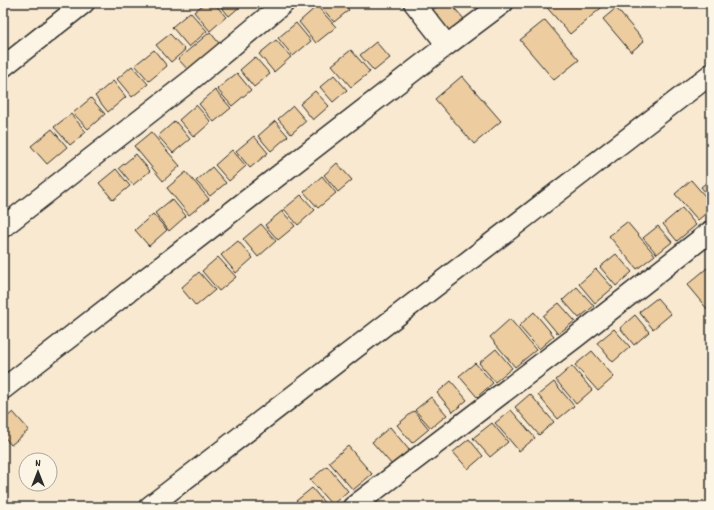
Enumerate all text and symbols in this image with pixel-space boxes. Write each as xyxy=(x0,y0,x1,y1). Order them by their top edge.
north arrow xyxy=(18,452,58,492)
text: N xyxy=(35,456,41,472)

